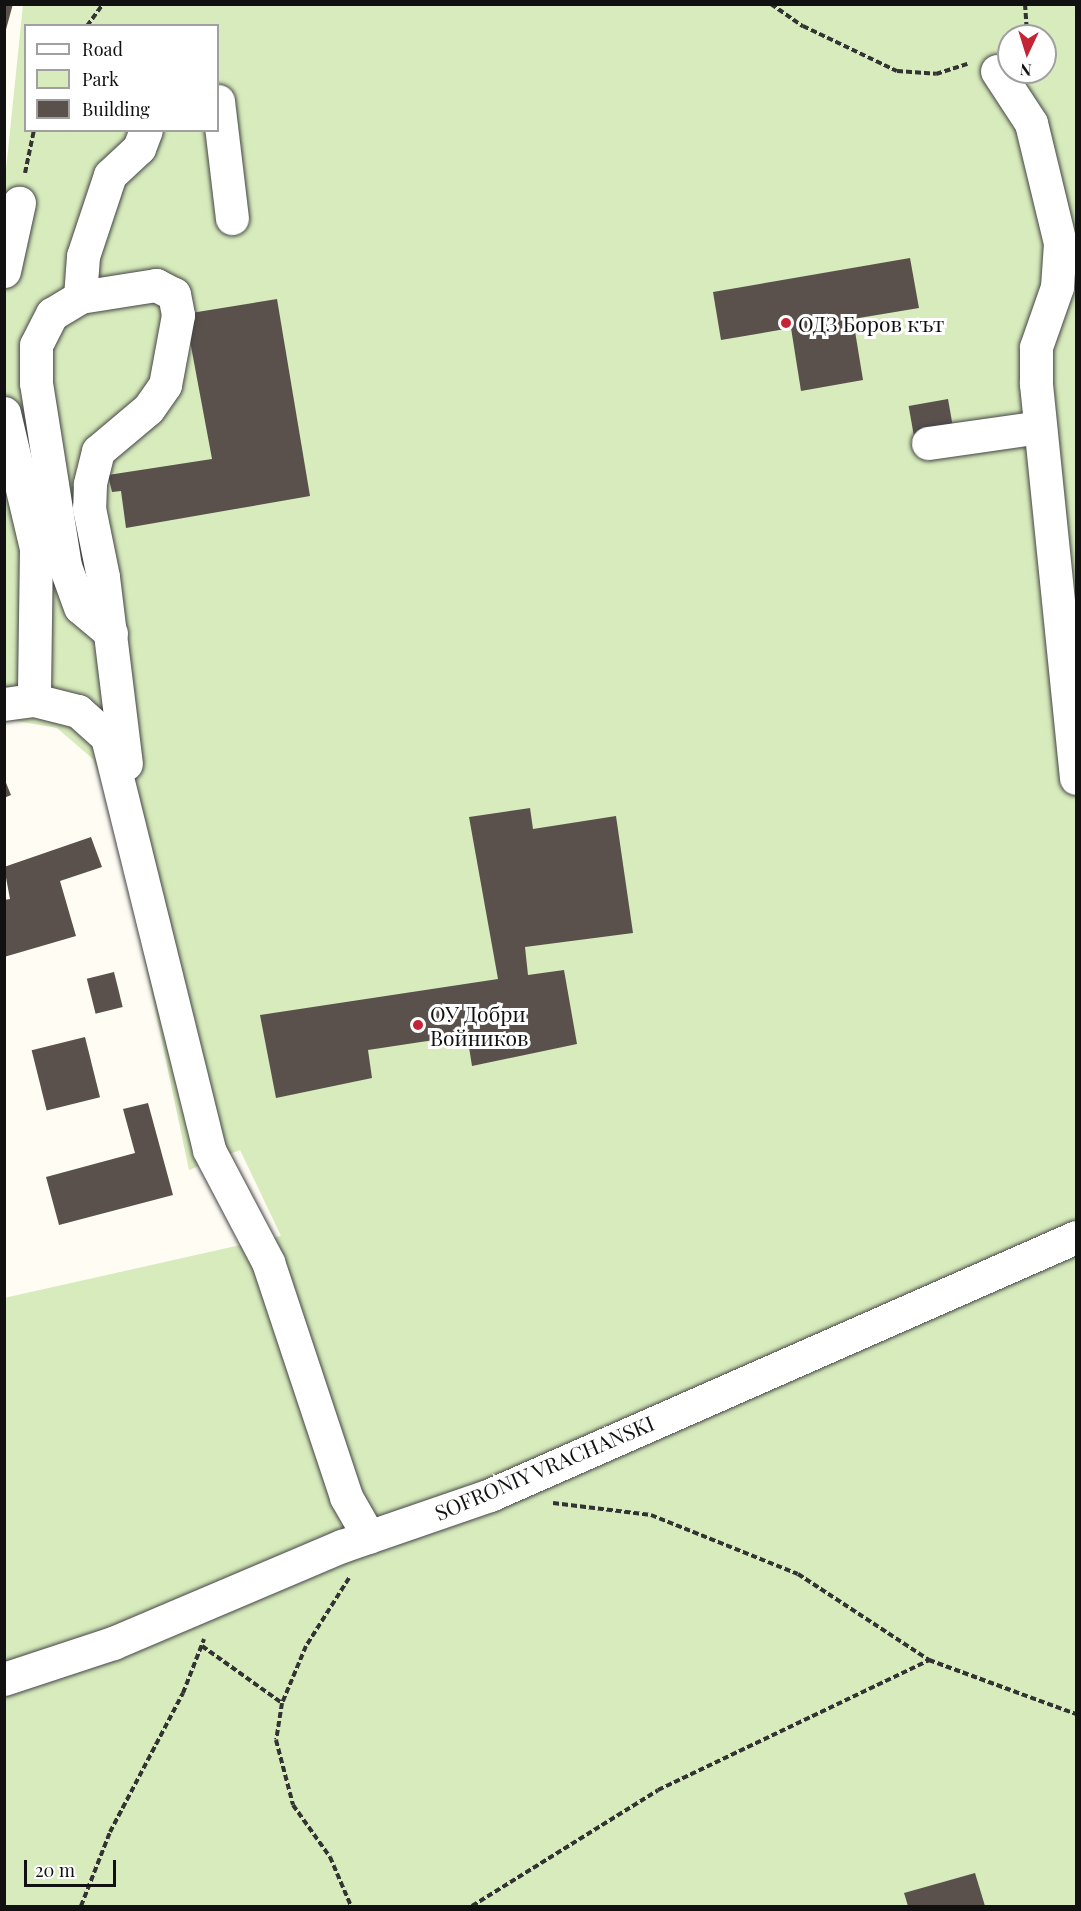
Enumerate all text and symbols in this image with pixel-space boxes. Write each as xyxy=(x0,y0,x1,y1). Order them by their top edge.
legend xyxy=(24,24,219,132)
north arrow xyxy=(997,24,1057,84)
text: Road xyxy=(82,37,123,61)
text: N xyxy=(1019,60,1032,81)
text: Park xyxy=(82,67,119,91)
text: Building xyxy=(82,97,150,121)
place label: ОДЗ Боров кът xyxy=(798,310,944,336)
marker: ОДЗ Боров кът xyxy=(779,316,793,330)
place label: ОУ Добри Войников xyxy=(430,1000,528,1050)
marker: ОУ Добри Войников xyxy=(411,1018,425,1032)
street label: SOFRONIY VRACHANSKI xyxy=(430,1409,658,1525)
scale bar xyxy=(27,1848,118,1886)
text: 20 m xyxy=(35,1858,75,1882)

